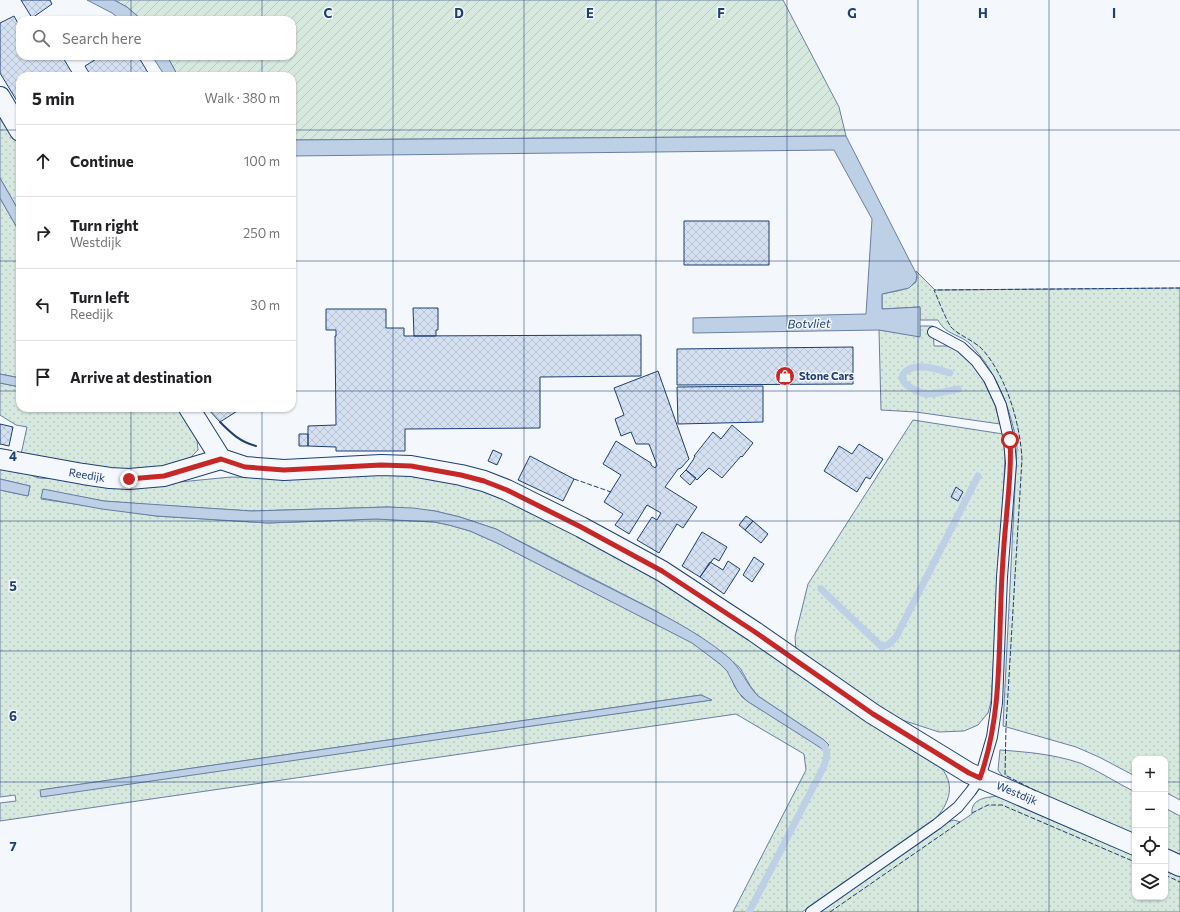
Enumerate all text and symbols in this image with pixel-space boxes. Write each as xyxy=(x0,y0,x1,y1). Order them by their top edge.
text: C xyxy=(324,5,333,21)
text: D xyxy=(454,5,464,21)
text: E xyxy=(586,5,594,21)
text: F xyxy=(717,5,725,21)
text: G xyxy=(847,5,857,21)
text: H xyxy=(978,5,988,21)
text: I xyxy=(1112,5,1116,21)
search box xyxy=(16,16,296,60)
icon: search xyxy=(30,27,52,49)
text: Search here xyxy=(62,29,141,47)
text: 5 min xyxy=(32,88,75,109)
text: Walk · 380 m xyxy=(205,90,280,106)
icon: ahead xyxy=(32,150,54,172)
text: Continue xyxy=(70,152,134,170)
text: 100 m xyxy=(244,153,280,169)
text: Turn right xyxy=(70,216,139,234)
icon: right xyxy=(32,222,54,244)
text: 250 m xyxy=(243,225,280,241)
text: Westdijk xyxy=(70,234,122,250)
text: Turn left xyxy=(70,288,129,306)
icon: left xyxy=(32,294,54,316)
text: 30 m xyxy=(250,297,280,313)
text: Reedijk xyxy=(70,306,113,322)
water label: Botvliet xyxy=(787,316,832,330)
shop icon: Stone Cars xyxy=(774,365,796,387)
icon: arrive xyxy=(32,366,54,388)
text: Arrive at destination xyxy=(70,368,212,386)
place label: Stone Cars xyxy=(799,369,854,382)
route start xyxy=(1001,431,1019,449)
text: 4 xyxy=(9,448,17,464)
street label: Reedijk xyxy=(68,465,106,484)
route end xyxy=(120,470,138,488)
text: 5 xyxy=(9,578,17,594)
text: 6 xyxy=(9,708,17,724)
map controls xyxy=(1132,756,1168,900)
button: + xyxy=(1132,756,1168,792)
street label: Westdijk xyxy=(995,778,1040,807)
button: − xyxy=(1132,792,1168,828)
button: locate xyxy=(1132,828,1168,864)
text: 7 xyxy=(9,838,17,854)
button: layers xyxy=(1132,864,1168,900)

